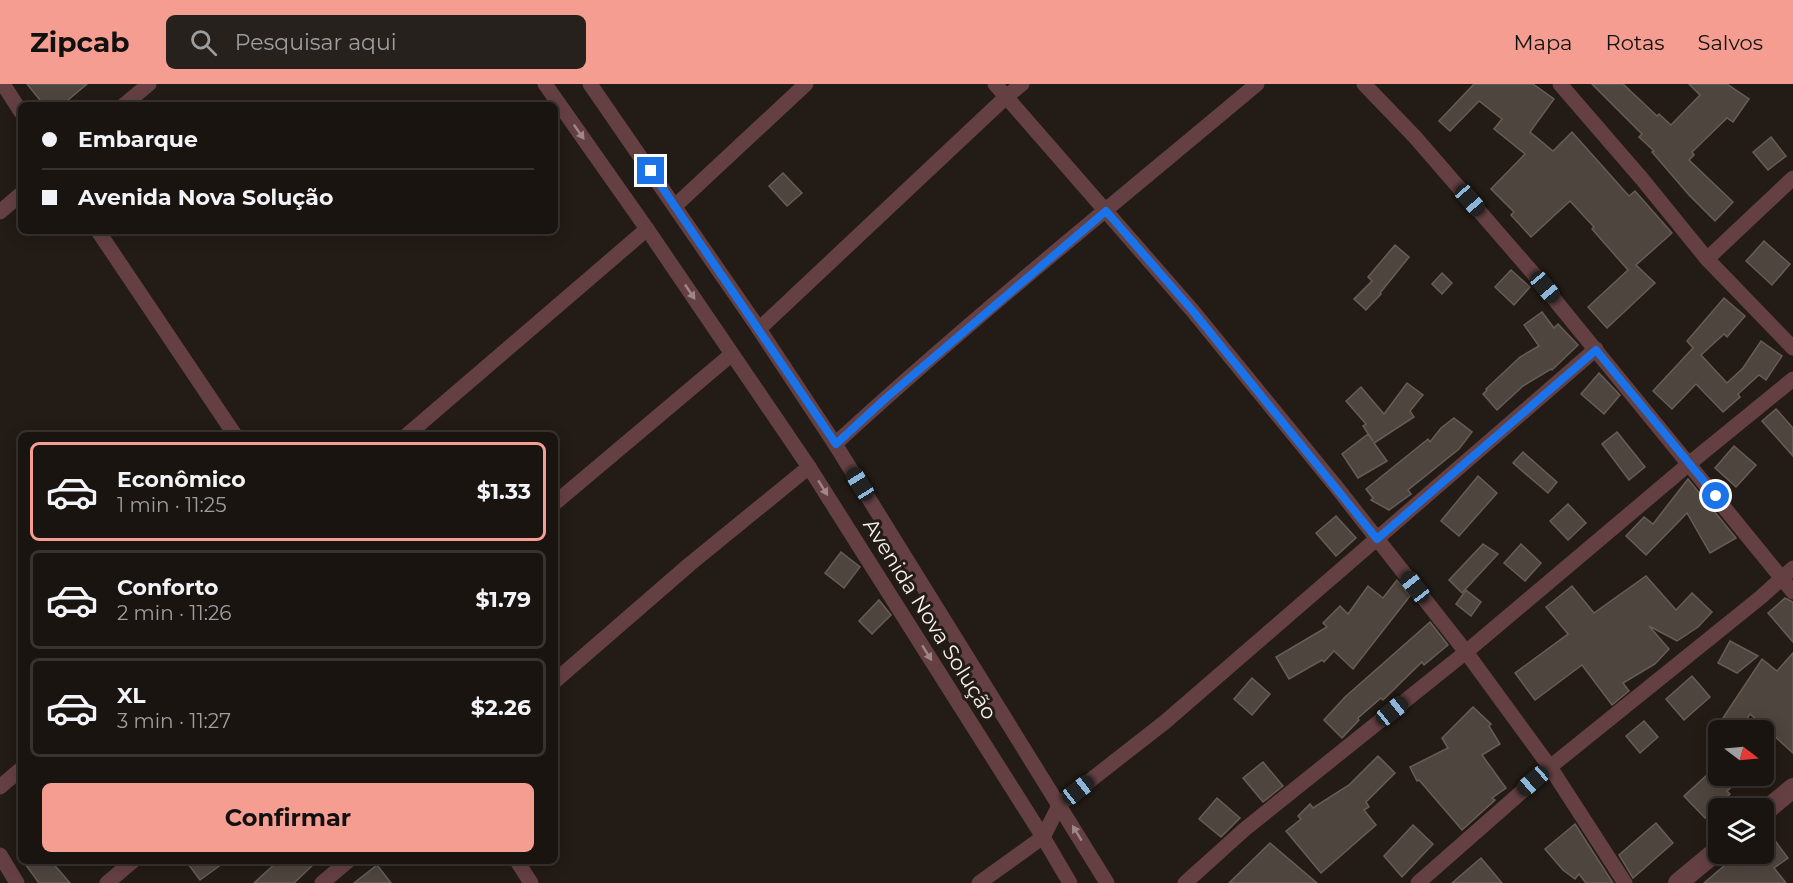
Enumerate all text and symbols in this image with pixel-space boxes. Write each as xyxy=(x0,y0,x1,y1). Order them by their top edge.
search box xyxy=(166,15,586,69)
text: Zipcab xyxy=(30,25,130,59)
icon: search xyxy=(187,26,220,59)
text: Pesquisar aqui xyxy=(235,29,397,56)
text: Mapa xyxy=(1513,30,1572,55)
text: Rotas xyxy=(1605,30,1665,55)
text: Salvos xyxy=(1698,30,1763,55)
one-way arrow xyxy=(573,123,585,139)
text: Embarque xyxy=(78,126,198,153)
route end xyxy=(637,157,664,184)
car xyxy=(1451,181,1489,219)
text: Avenida Nova Solução xyxy=(78,184,333,211)
car xyxy=(1527,267,1563,307)
one-way arrow xyxy=(684,284,695,300)
car xyxy=(843,464,877,504)
icon: car xyxy=(45,465,99,519)
text: Econômico xyxy=(117,466,246,493)
text: $1.33 xyxy=(477,478,531,505)
one-way arrow xyxy=(817,480,828,497)
route start xyxy=(1702,482,1729,509)
text: 1 min · 11:25 xyxy=(117,493,226,517)
street label: Avenida Nova Solução xyxy=(858,514,1003,724)
car xyxy=(1397,567,1433,607)
icon: car xyxy=(45,573,99,627)
text: Conforto xyxy=(117,574,218,601)
text: $1.79 xyxy=(476,586,531,613)
text: 2 min · 11:26 xyxy=(117,601,231,625)
one-way arrow xyxy=(921,645,932,661)
icon: car xyxy=(45,681,99,735)
text: XL xyxy=(117,682,146,709)
car xyxy=(1372,693,1412,729)
text: $2.26 xyxy=(471,694,531,721)
text: 3 min · 11:27 xyxy=(117,709,231,733)
north arrow xyxy=(1708,720,1774,786)
map controls xyxy=(1708,720,1774,864)
car xyxy=(1514,762,1552,800)
car xyxy=(1058,772,1098,808)
button: Confirmar xyxy=(42,783,534,852)
button: layers xyxy=(1708,798,1774,864)
one-way arrow xyxy=(1072,825,1083,841)

